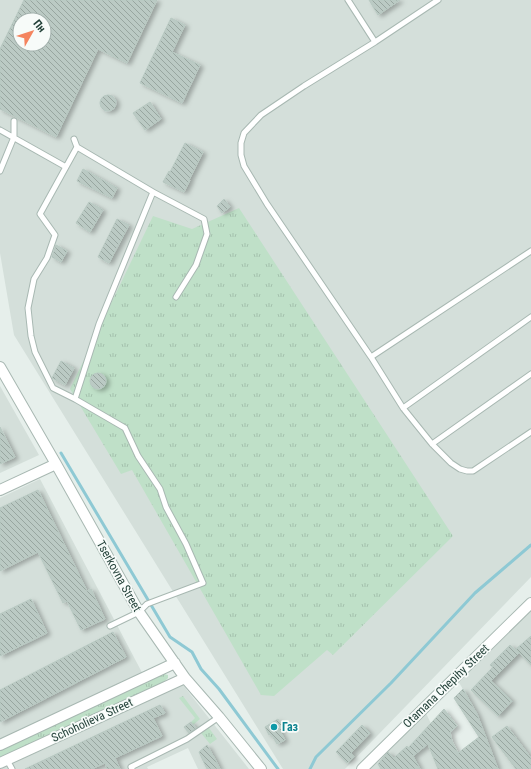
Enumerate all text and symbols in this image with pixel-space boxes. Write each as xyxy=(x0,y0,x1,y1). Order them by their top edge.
north arrow xyxy=(12,12,52,52)
text: Пн xyxy=(30,17,48,35)
street label: Tserkovna Street xyxy=(94,538,145,614)
street label: Otamana Chepihy Street xyxy=(400,641,492,731)
street label: Schoholieva Street xyxy=(49,695,135,745)
place label: Газ xyxy=(282,720,299,734)
marker: Газ xyxy=(269,722,279,732)

